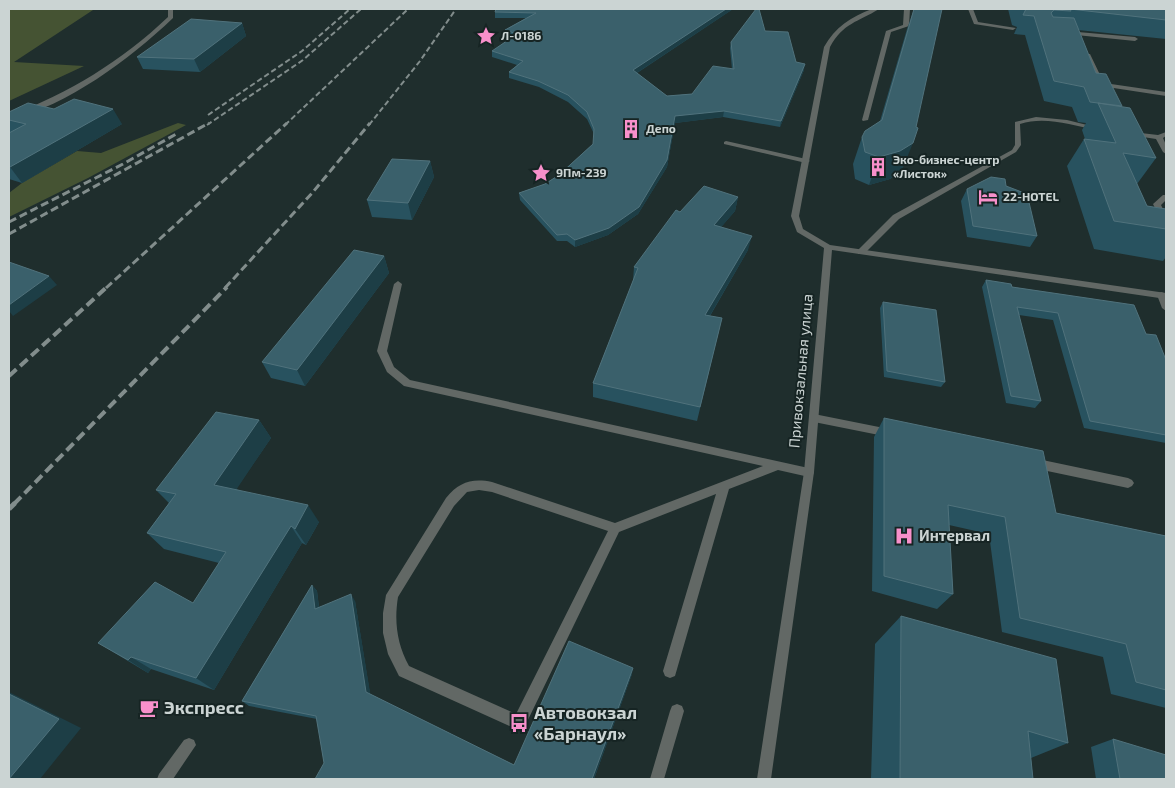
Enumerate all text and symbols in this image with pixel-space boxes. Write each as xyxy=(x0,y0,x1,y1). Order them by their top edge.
place icon: Л-0186 xyxy=(475,25,497,47)
place label: Л-0186 xyxy=(501,28,541,42)
building icon: Депо xyxy=(620,118,642,140)
place label: Депо xyxy=(646,121,676,135)
place label: Эко-бизнес-центр «Листок» xyxy=(893,152,999,180)
building icon: Эко-бизнес-центр «Листок» xyxy=(867,156,889,178)
place icon: 9Пм-239 xyxy=(530,162,552,184)
place label: 9Пм-239 xyxy=(556,165,607,179)
hotel icon: 22-HOTEL xyxy=(977,186,999,208)
place label: 22-HOTEL xyxy=(1003,189,1060,203)
street label: Привокзальная улица xyxy=(784,293,817,449)
hospital icon: Интервал xyxy=(893,525,915,547)
place label: Интервал xyxy=(919,526,990,544)
place label: Экспресс xyxy=(164,696,244,718)
cafe icon: Экспресс xyxy=(138,697,160,719)
place label: Автовокзал «Барнаул» xyxy=(534,701,637,744)
bus stop icon: Автовокзал «Барнаул» xyxy=(508,712,530,734)

